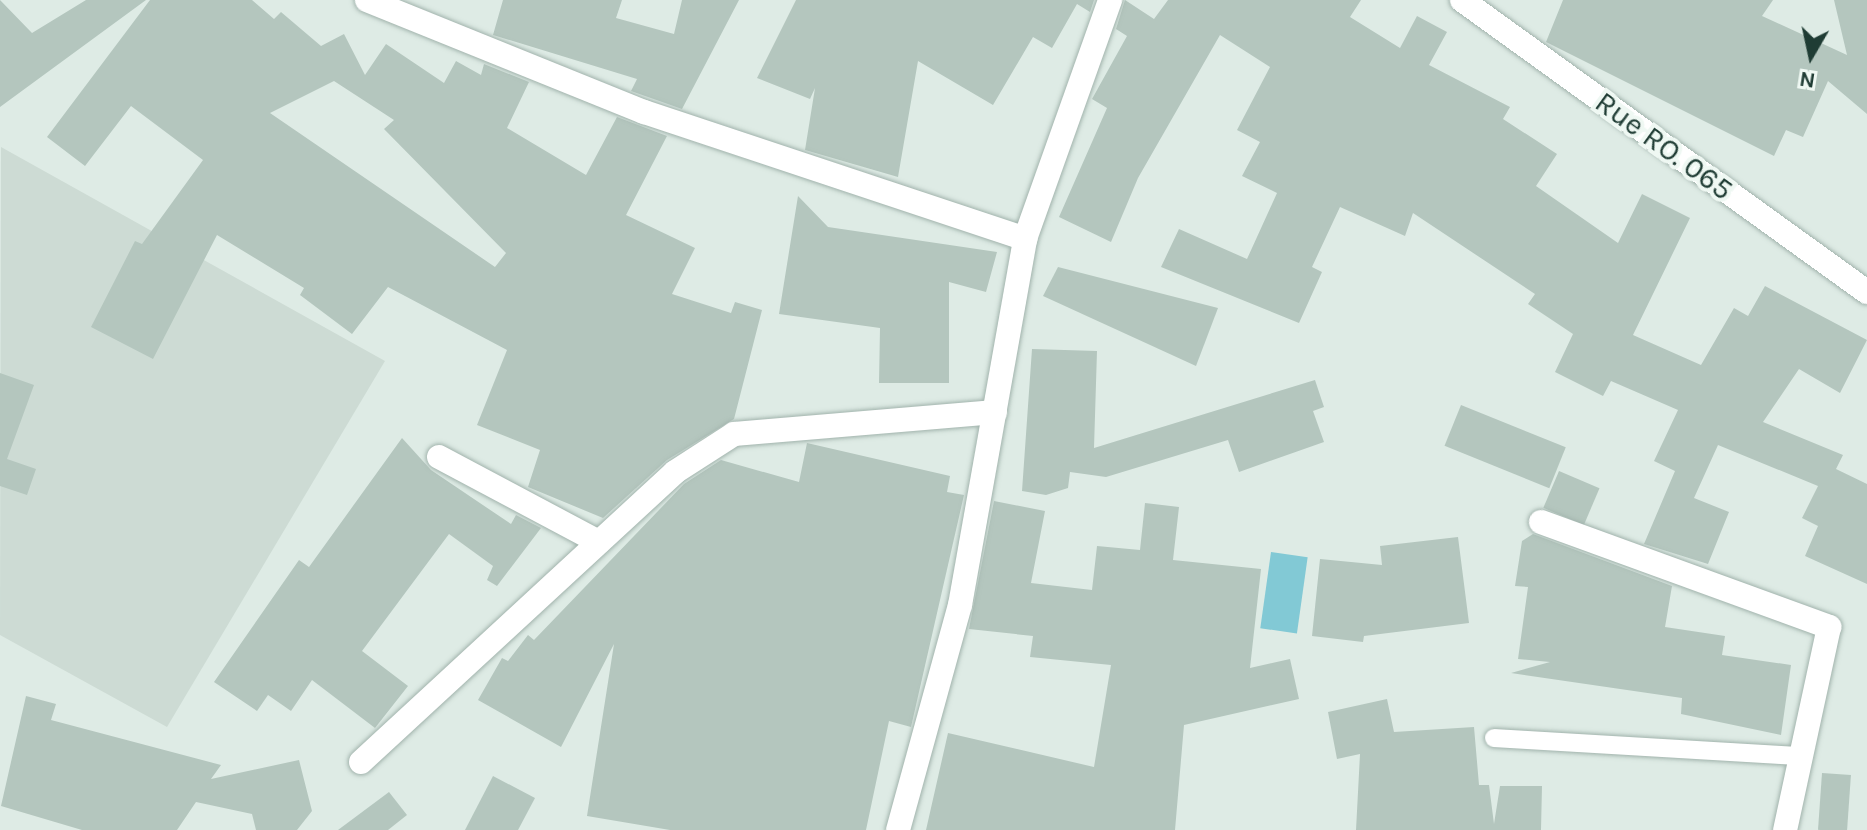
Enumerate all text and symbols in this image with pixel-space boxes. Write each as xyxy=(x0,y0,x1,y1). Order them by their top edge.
north arrow xyxy=(1771,16,1851,96)
text: N xyxy=(1797,66,1817,94)
street label: Rue RO. 065 xyxy=(1588,84,1740,208)

